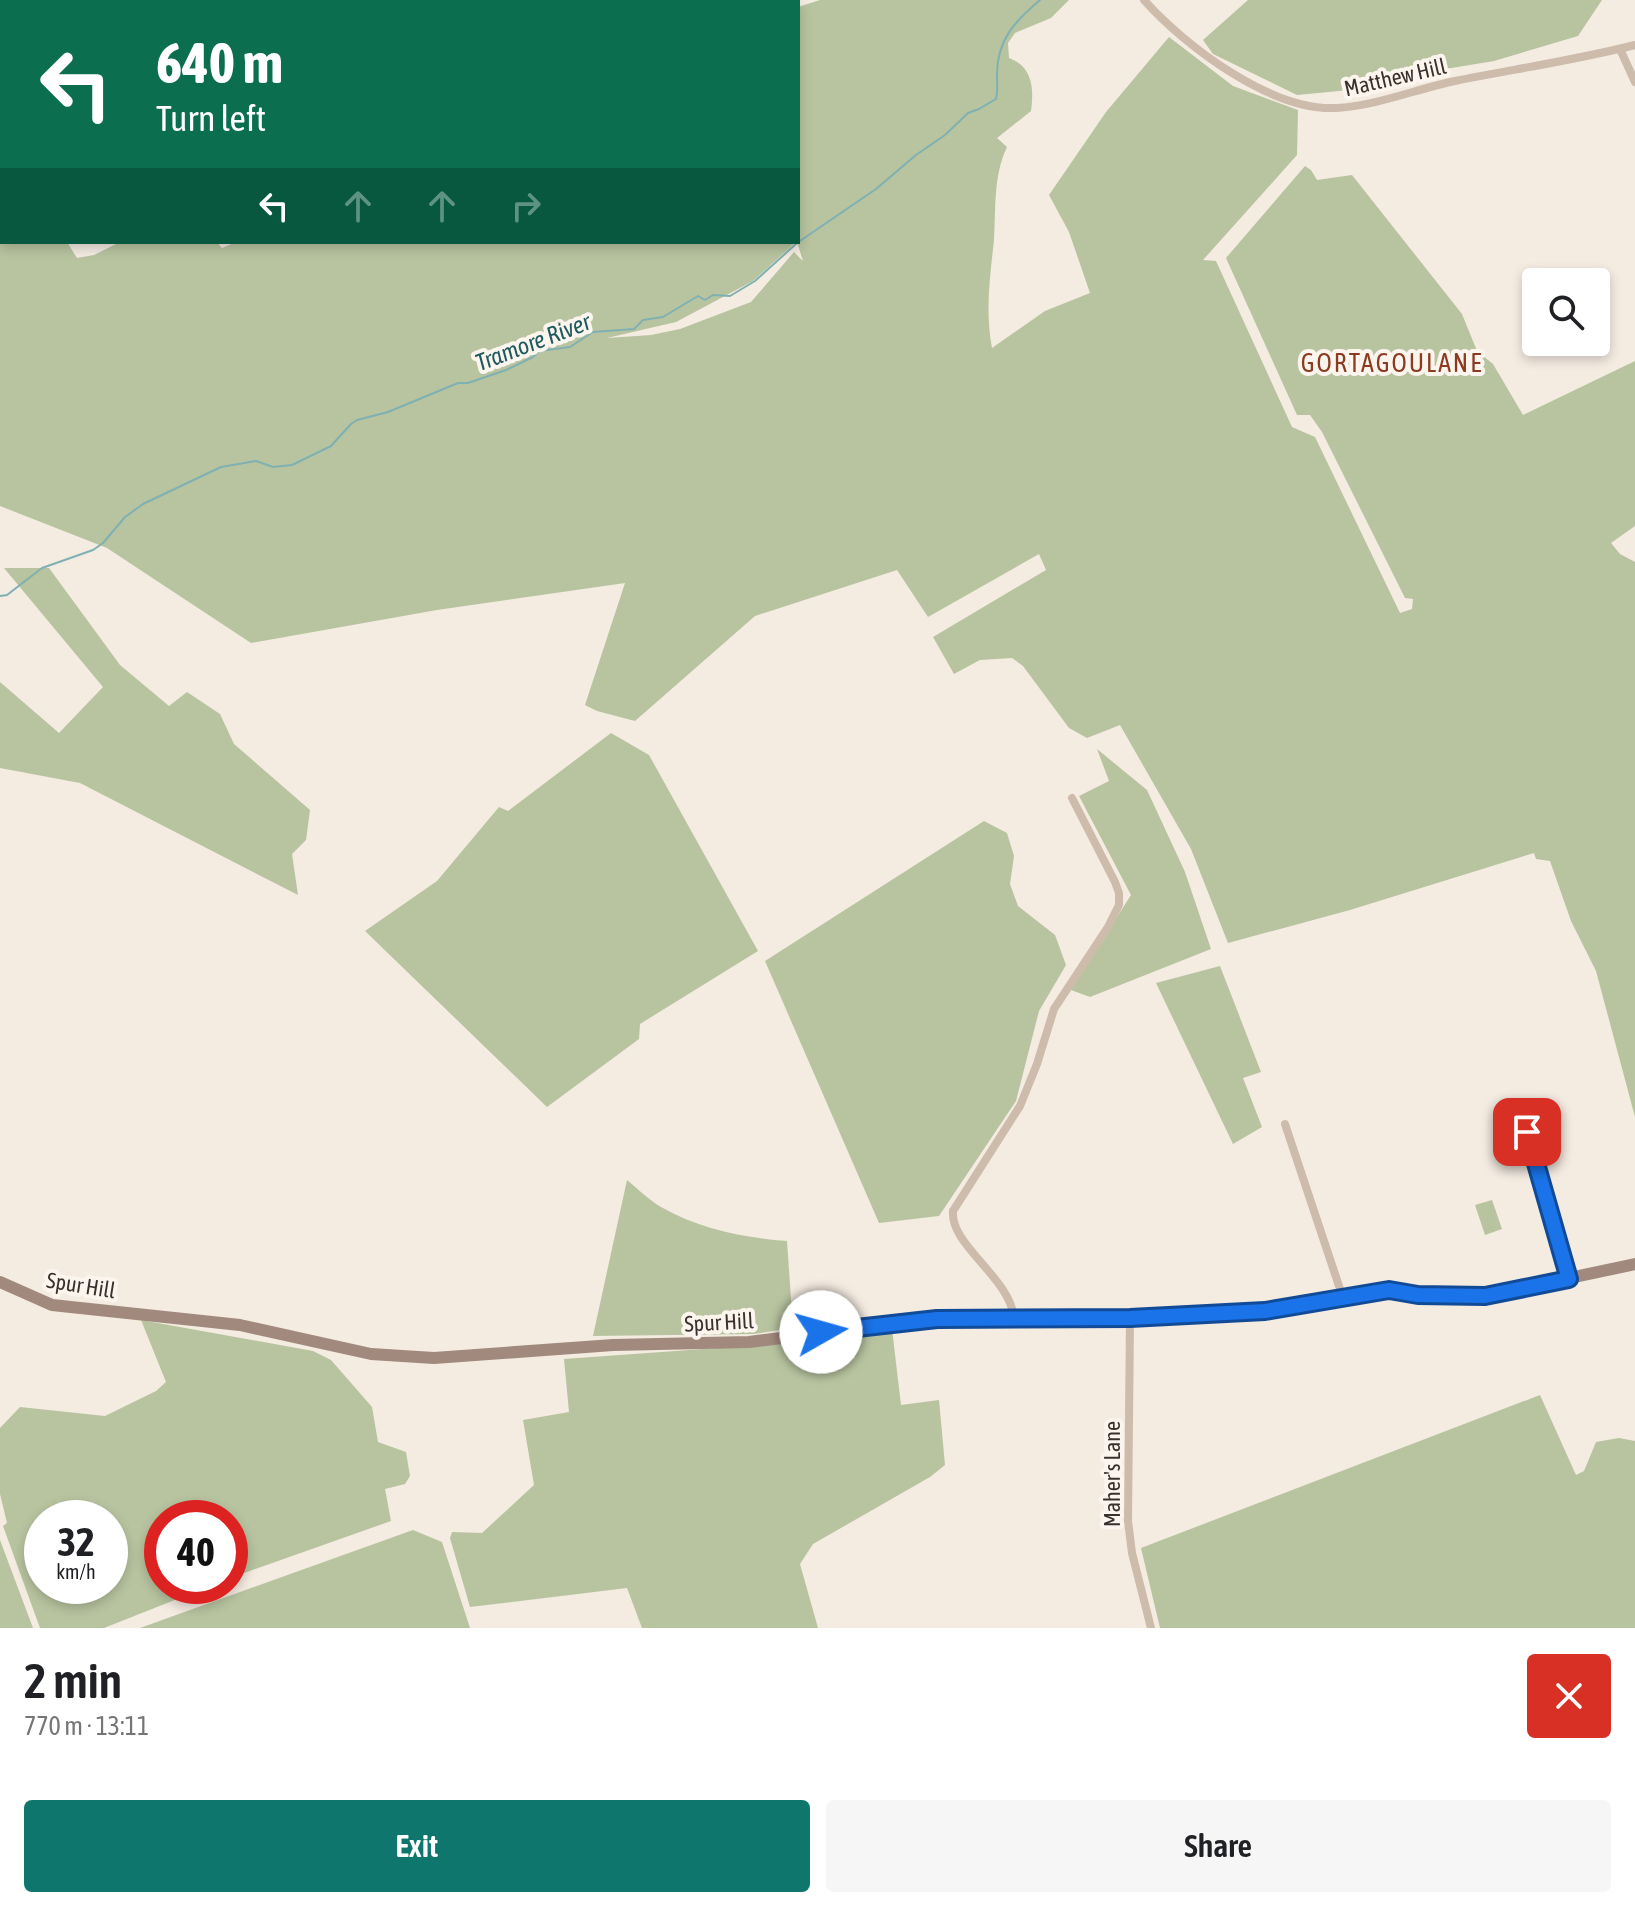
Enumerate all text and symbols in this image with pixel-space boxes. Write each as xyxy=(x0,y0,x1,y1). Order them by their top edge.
text: 640 m xyxy=(156,31,283,95)
icon: left xyxy=(24,32,128,136)
street label: Matthew Hill xyxy=(1342,53,1449,101)
text: Turn left xyxy=(156,97,266,139)
icon: left xyxy=(252,184,296,228)
icon: ahead xyxy=(336,184,380,228)
icon: ahead xyxy=(420,184,464,228)
icon: right xyxy=(504,184,548,228)
map controls xyxy=(1522,268,1610,356)
button: search xyxy=(1522,268,1610,356)
water label: Tramore River xyxy=(472,307,595,376)
district label: GORTAGOULANE xyxy=(1301,348,1483,378)
pin xyxy=(1493,1098,1561,1166)
icon: arrive xyxy=(1505,1110,1549,1154)
street label: Spur Hill xyxy=(45,1267,117,1303)
position arrow xyxy=(779,1290,863,1374)
street label: Spur Hill xyxy=(684,1307,754,1337)
street label: Maher's Lane xyxy=(1099,1421,1125,1527)
speed limit sign: 40 xyxy=(144,1500,248,1604)
text: 32 xyxy=(57,1519,95,1564)
text: km/h xyxy=(56,1560,96,1583)
text: 2 min xyxy=(24,1653,122,1708)
button: close xyxy=(1527,1654,1611,1738)
text: 770 m · 13:11 xyxy=(24,1711,149,1741)
button: Exit xyxy=(24,1800,810,1892)
button: Share xyxy=(826,1800,1611,1892)

